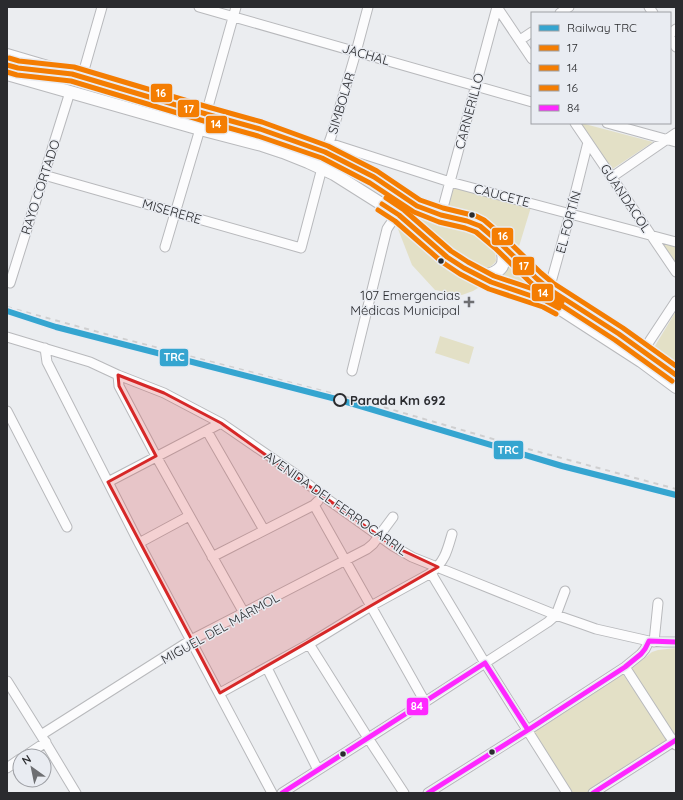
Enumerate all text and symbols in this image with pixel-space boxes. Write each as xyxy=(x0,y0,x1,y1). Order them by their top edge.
legend xyxy=(531,12,671,124)
text: Railway TRC xyxy=(567,20,637,35)
street label: JACHAL xyxy=(340,40,392,68)
text: 17 xyxy=(567,40,578,55)
text: 14 xyxy=(567,60,578,75)
street label: SIMBOLAR xyxy=(324,70,358,136)
street label: CARNERILLO xyxy=(451,71,487,151)
text: 16 xyxy=(567,80,578,95)
line badge: 16 xyxy=(150,83,173,103)
text: 16 xyxy=(156,86,166,100)
line badge: 17 xyxy=(177,99,200,118)
text: 84 xyxy=(567,100,580,115)
text: 17 xyxy=(184,102,194,116)
line badge: 14 xyxy=(205,115,228,134)
text: 14 xyxy=(211,117,222,131)
street label: RAYO CORTADO xyxy=(17,137,63,236)
street label: GUANDACOL xyxy=(597,161,655,235)
street label: CAUCETE xyxy=(472,180,532,210)
street label: EL FORTÍN xyxy=(552,189,584,255)
street label: MISERERE xyxy=(141,195,203,227)
unlabelled marker xyxy=(467,210,477,220)
line badge: 16 xyxy=(491,227,514,246)
text: 16 xyxy=(498,229,508,243)
unlabelled marker xyxy=(436,256,446,266)
line badge: 17 xyxy=(512,256,535,276)
text: 17 xyxy=(519,259,529,273)
line badge: 14 xyxy=(531,283,554,302)
text: 14 xyxy=(538,286,549,300)
place label: 107 Emergencias Médicas Municipal xyxy=(350,287,460,318)
marker: 107 Emergencias Médicas Municipal xyxy=(463,296,475,308)
line badge: TRC xyxy=(159,348,189,367)
text: TRC xyxy=(163,350,185,364)
place label: Parada Km 692 xyxy=(350,392,446,408)
marker: Parada Km 692 xyxy=(333,393,347,407)
line badge: TRC xyxy=(493,440,524,460)
text: TRC xyxy=(497,443,519,457)
street label: AVENIDA DEL FERROCARRIL xyxy=(261,447,411,559)
street label: MIGUEL DEL MÁRMOL xyxy=(158,589,282,667)
line badge: 84 xyxy=(406,697,429,716)
text: 84 xyxy=(411,699,424,713)
unlabelled marker xyxy=(487,747,497,757)
north arrow xyxy=(12,748,52,788)
unlabelled marker xyxy=(338,749,348,759)
text: N xyxy=(19,752,34,768)

